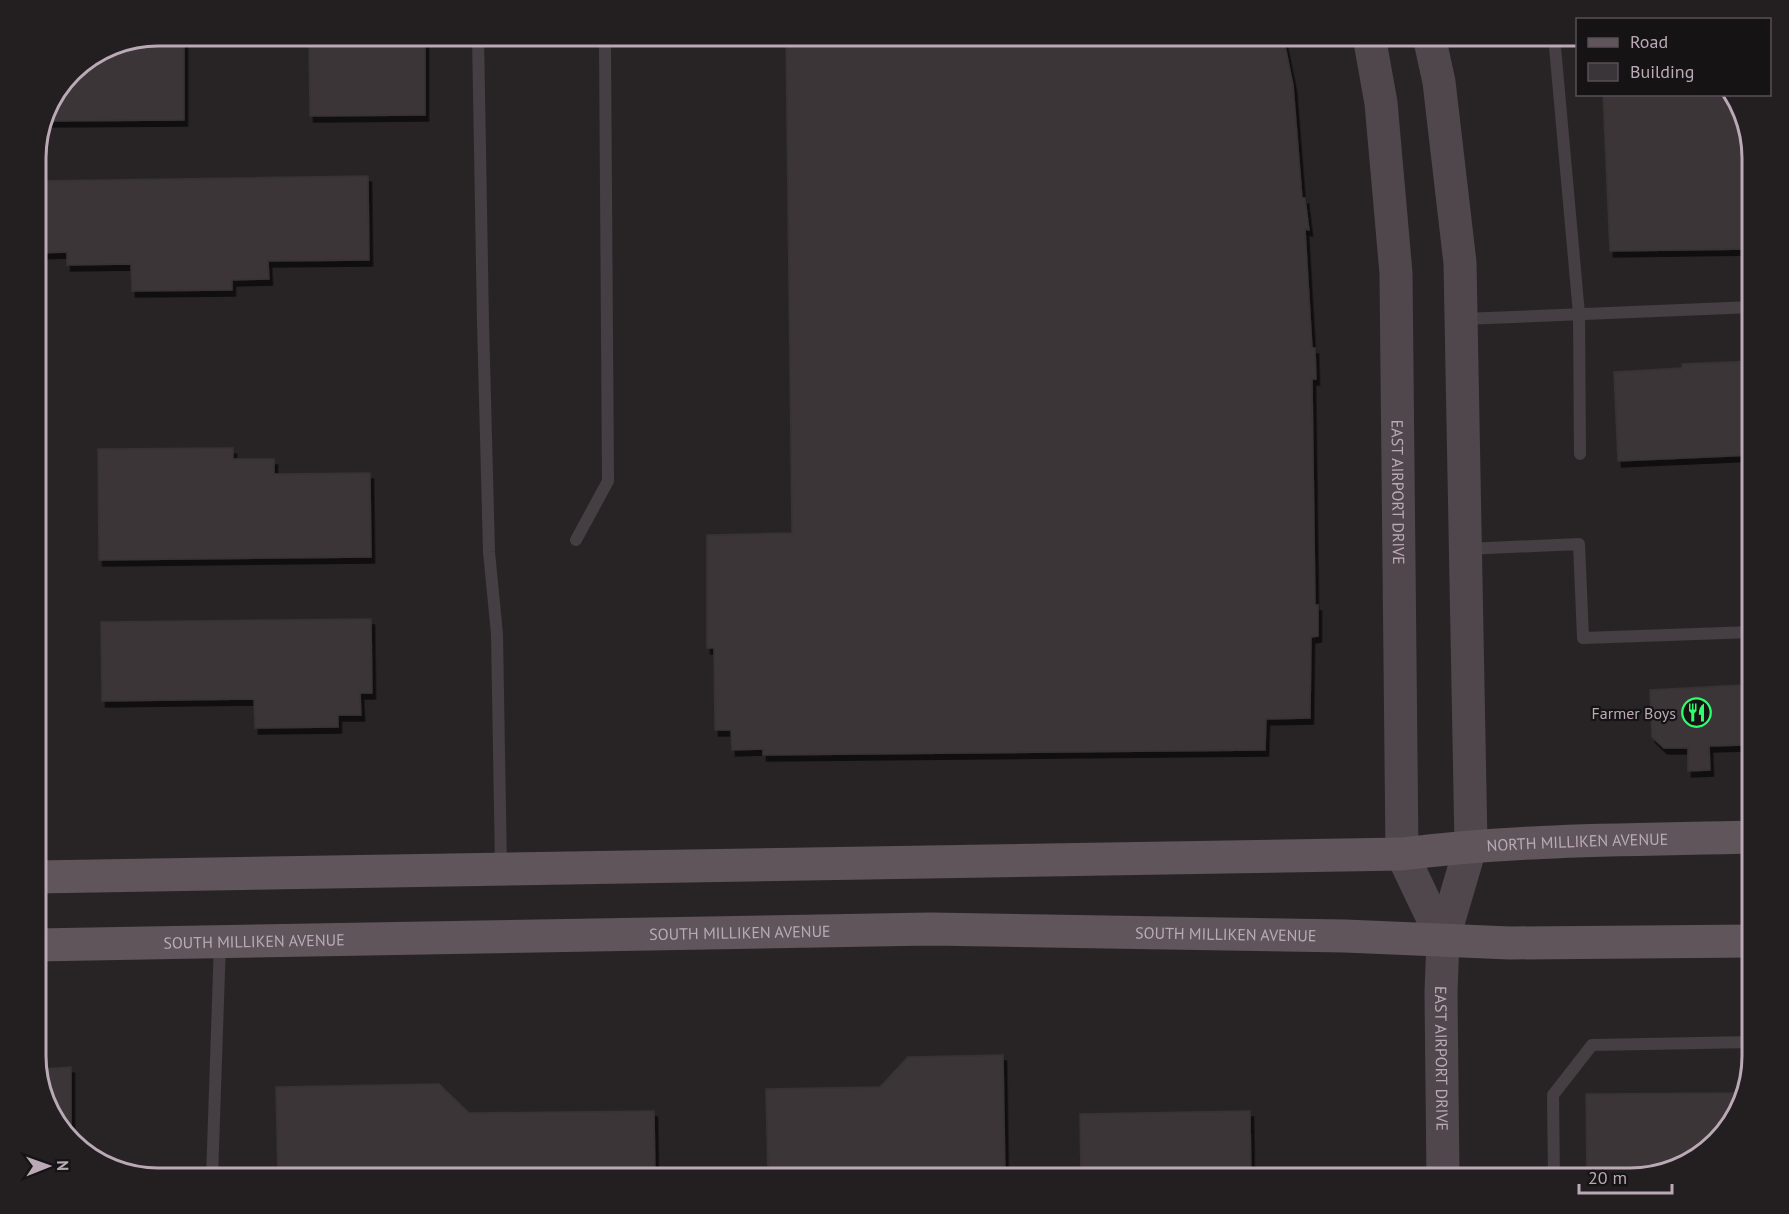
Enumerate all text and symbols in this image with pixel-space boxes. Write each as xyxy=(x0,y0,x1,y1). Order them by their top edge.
legend xyxy=(1576,18,1771,96)
text: Road xyxy=(1630,30,1668,53)
text: Building xyxy=(1630,60,1694,83)
street label: EAST AIRPORT DRIVE xyxy=(1388,420,1409,565)
restaurant icon: Farmer Boys xyxy=(1681,697,1713,729)
place label: Farmer Boys xyxy=(1592,703,1676,723)
street label: NORTH MILLIKEN AVENUE xyxy=(1486,829,1668,856)
street label: SOUTH MILLIKEN AVENUE xyxy=(649,921,831,944)
street label: SOUTH MILLIKEN AVENUE xyxy=(1135,922,1317,946)
street label: SOUTH MILLIKEN AVENUE xyxy=(163,929,345,953)
street label: EAST AIRPORT DRIVE xyxy=(1431,986,1452,1131)
north arrow xyxy=(18,1136,78,1196)
scale bar xyxy=(1579,1157,1672,1195)
text: N xyxy=(53,1160,73,1171)
text: 20 m xyxy=(1588,1166,1627,1189)

